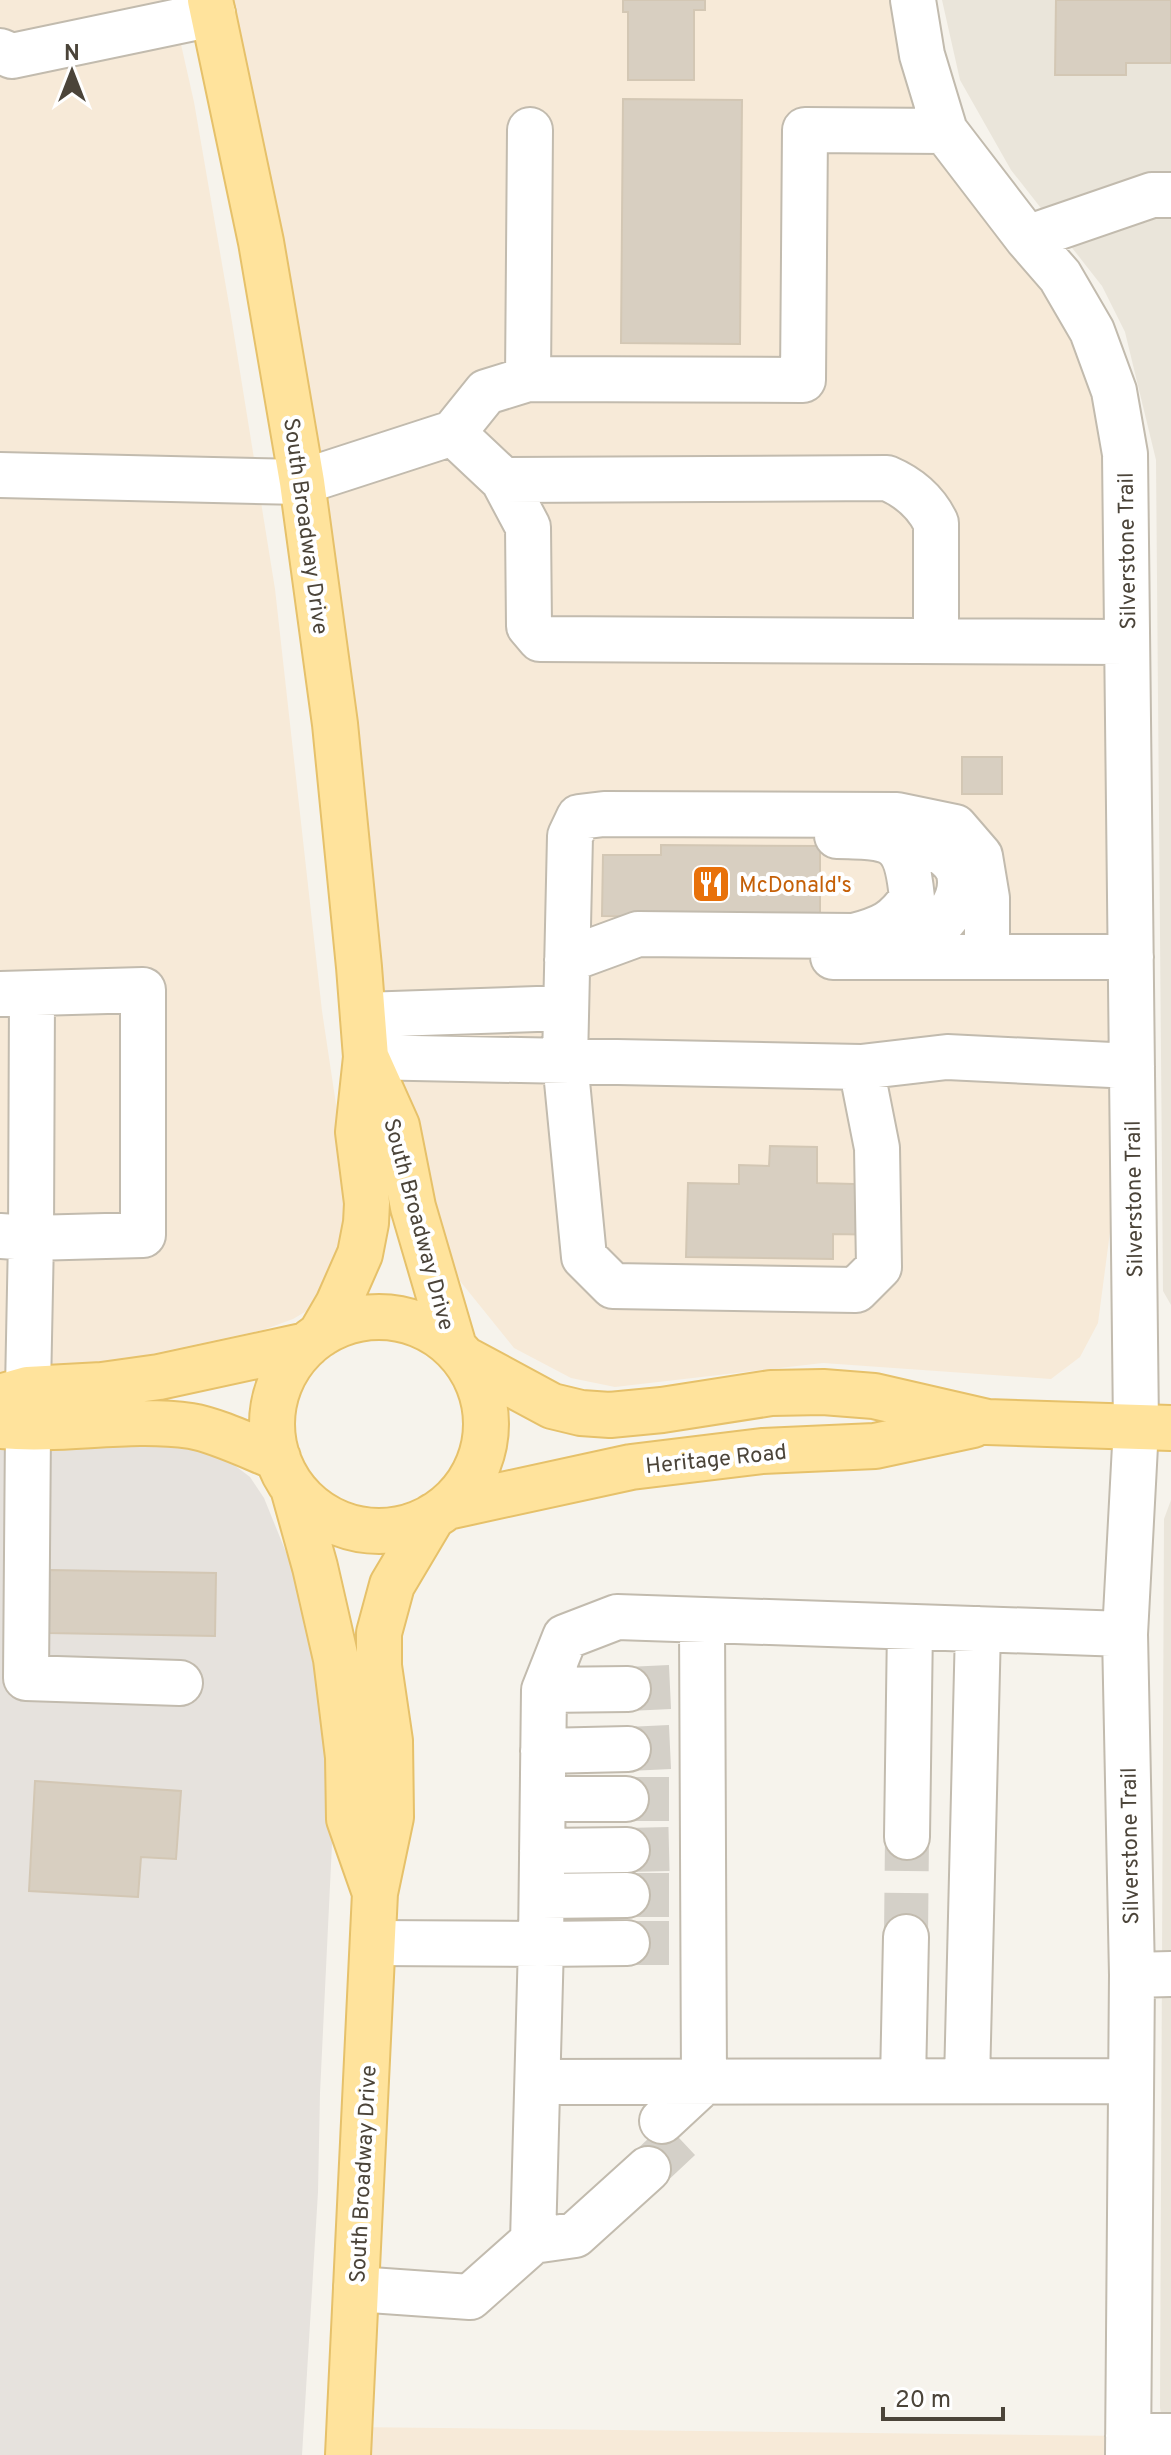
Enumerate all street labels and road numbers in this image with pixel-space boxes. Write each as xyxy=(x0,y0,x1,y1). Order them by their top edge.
street label: South Broadway Drive xyxy=(276,416,333,636)
street label: Silverstone Trail xyxy=(1114,472,1143,630)
street label: South Broadway Drive xyxy=(376,1116,459,1334)
street label: Silverstone Trail xyxy=(1121,1120,1150,1278)
street label: Heritage Road xyxy=(644,1440,788,1481)
street label: Silverstone Trail xyxy=(1117,1767,1146,1925)
street label: South Broadway Drive xyxy=(345,2064,384,2284)

